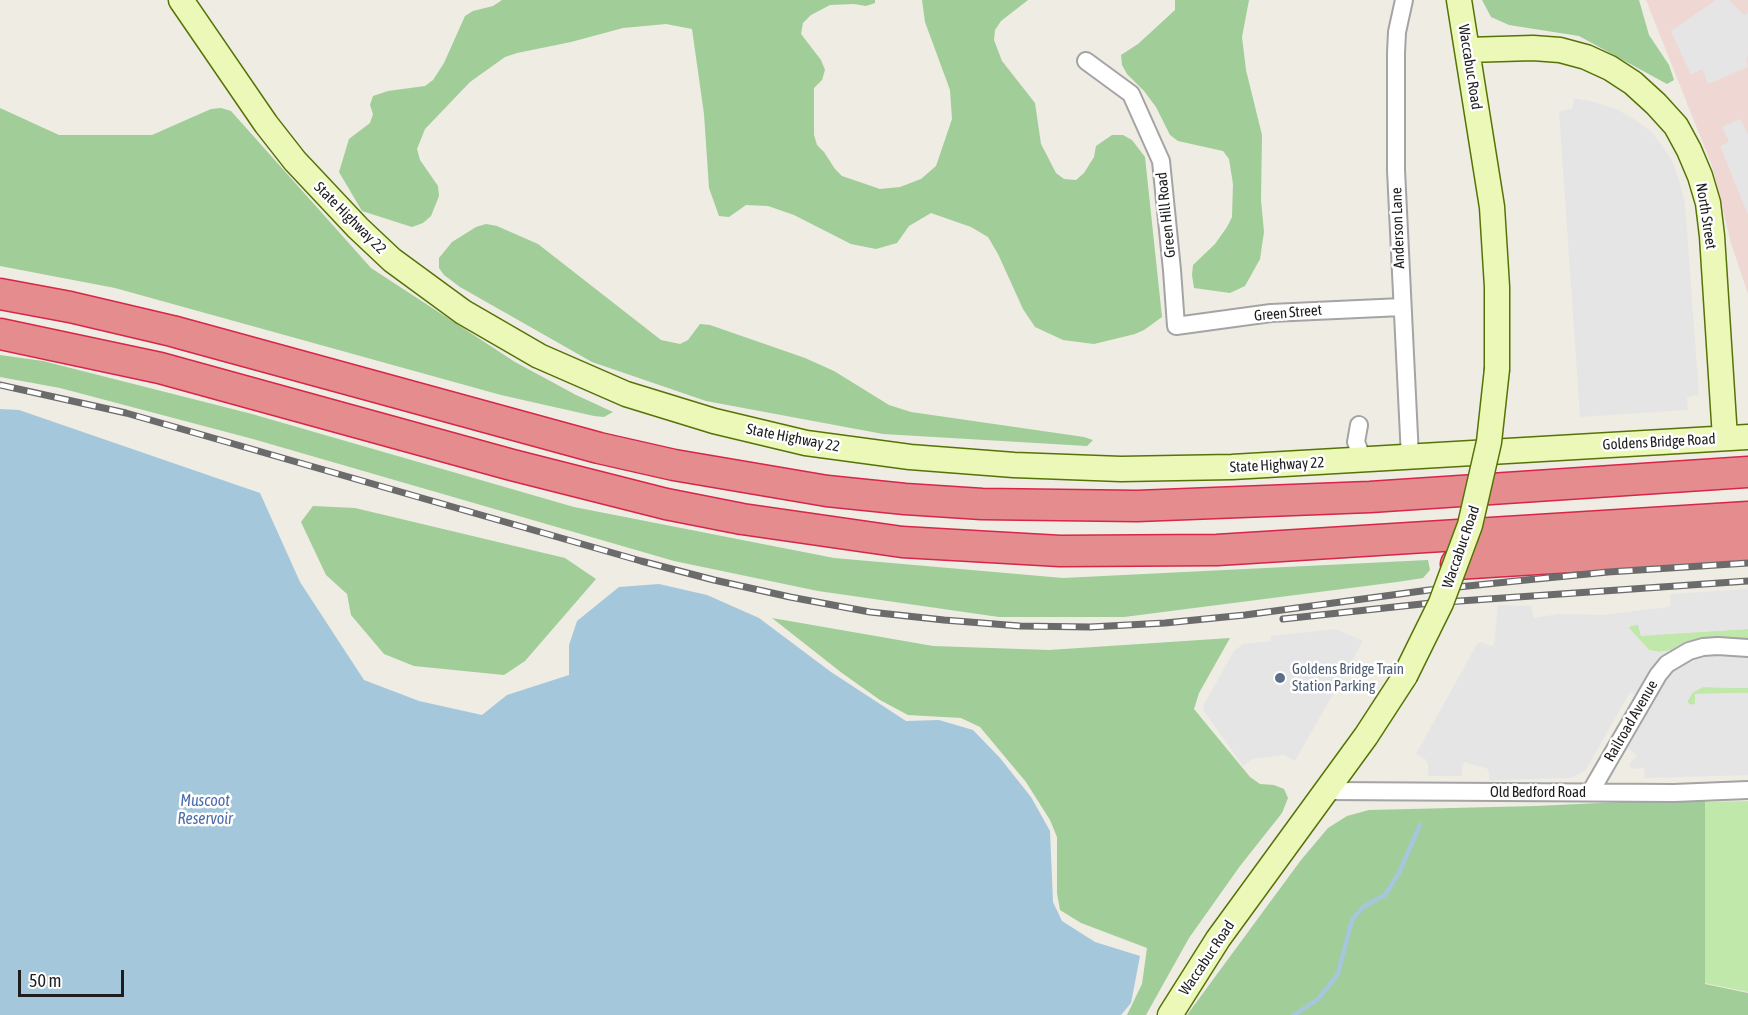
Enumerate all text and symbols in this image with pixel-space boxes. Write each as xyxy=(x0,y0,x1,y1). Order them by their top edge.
street label: Waccabuc Road xyxy=(1454,23,1486,111)
street label: Green Hill Road xyxy=(1153,171,1179,259)
street label: State Highway 22 xyxy=(310,178,390,258)
street label: North Street xyxy=(1692,182,1720,250)
street label: Anderson Lane xyxy=(1388,187,1408,269)
street label: Green Street xyxy=(1253,301,1323,325)
street label: State Highway 22 xyxy=(745,420,841,456)
street label: Goldens Bridge Road xyxy=(1602,430,1716,454)
street label: State Highway 22 xyxy=(1229,454,1325,476)
street label: Waccabuc Road xyxy=(1438,503,1484,591)
place label: Goldens Bridge Train Station Parking xyxy=(1292,660,1404,695)
marker: Goldens Bridge Train Station Parking xyxy=(1273,671,1287,685)
street label: Railroad Avenue xyxy=(1600,677,1662,765)
street label: Old Bedford Road xyxy=(1490,783,1586,801)
water label: Muscoot Reservoir xyxy=(177,791,233,829)
street label: Waccabuc Road xyxy=(1175,917,1239,999)
scale bar xyxy=(21,958,128,996)
text: 50 m xyxy=(29,970,61,991)

